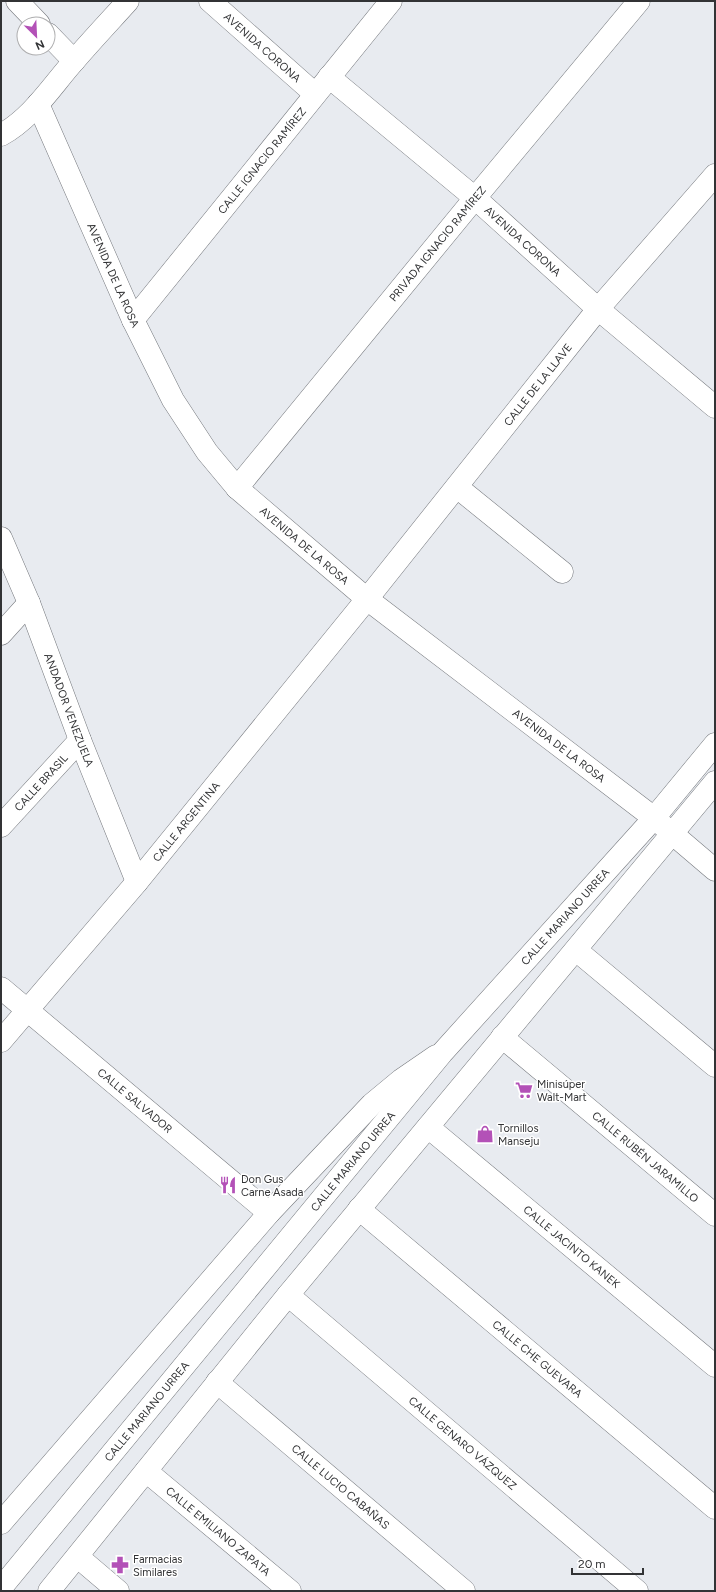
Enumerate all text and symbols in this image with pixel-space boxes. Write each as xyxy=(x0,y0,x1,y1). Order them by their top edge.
street label: AVENIDA CORONA xyxy=(221,10,304,86)
north arrow xyxy=(16,16,56,56)
text: N xyxy=(33,37,46,52)
street label: CALLE IGNACIO RAMÍREZ xyxy=(216,105,309,217)
street label: PRIVADA IGNACIO RAMÍREZ xyxy=(387,184,489,304)
street label: AVENIDA CORONA xyxy=(482,204,564,280)
street label: AVENIDA DE LA ROSA xyxy=(84,221,142,330)
street label: CALLE DE LA LLAVE xyxy=(501,341,575,429)
street label: AVENIDA DE LA ROSA xyxy=(257,504,352,588)
street label: ANDADOR VENEZUELA xyxy=(41,652,96,769)
street label: AVENIDA DE LA ROSA xyxy=(510,707,608,786)
street label: CALLE BRASIL xyxy=(12,752,71,814)
street label: CALLE ARGENTINA xyxy=(150,779,223,864)
street label: CALLE MARIANO URREA xyxy=(519,866,613,968)
street label: CALLE SALVADOR xyxy=(95,1066,175,1136)
place label: Minisúper Walt-Mart xyxy=(537,1078,587,1104)
supermarket icon: Minisúper Walt-Mart xyxy=(514,1080,534,1100)
street label: CALLE MARIANO URREA xyxy=(308,1109,398,1214)
street label: CALLE RUBÉN JARAMILLO xyxy=(589,1109,701,1206)
place label: Tornillos Manseju xyxy=(498,1122,539,1148)
shop icon: Tornillos Manseju xyxy=(475,1124,495,1144)
place label: Don Gus Carne Asada xyxy=(241,1173,303,1199)
restaurant icon: Don Gus Carne Asada xyxy=(218,1175,238,1195)
street label: CALLE JACINTO KANEK xyxy=(520,1203,623,1291)
street label: CALLE CHE GUEVARA xyxy=(490,1318,585,1401)
street label: CALLE MARIANO URREA xyxy=(102,1359,192,1464)
street label: CALLE GENARO VÁZQUEZ xyxy=(406,1394,519,1493)
street label: CALLE LUCIO CABAÑAS xyxy=(289,1442,392,1532)
street label: CALLE EMILIANO ZAPATA xyxy=(163,1484,273,1579)
scale bar xyxy=(572,1550,643,1576)
place label: Farmacias Similares xyxy=(133,1553,182,1579)
pharmacy icon: Farmacias Similares xyxy=(110,1555,130,1575)
text: 20 m xyxy=(578,1557,606,1571)

